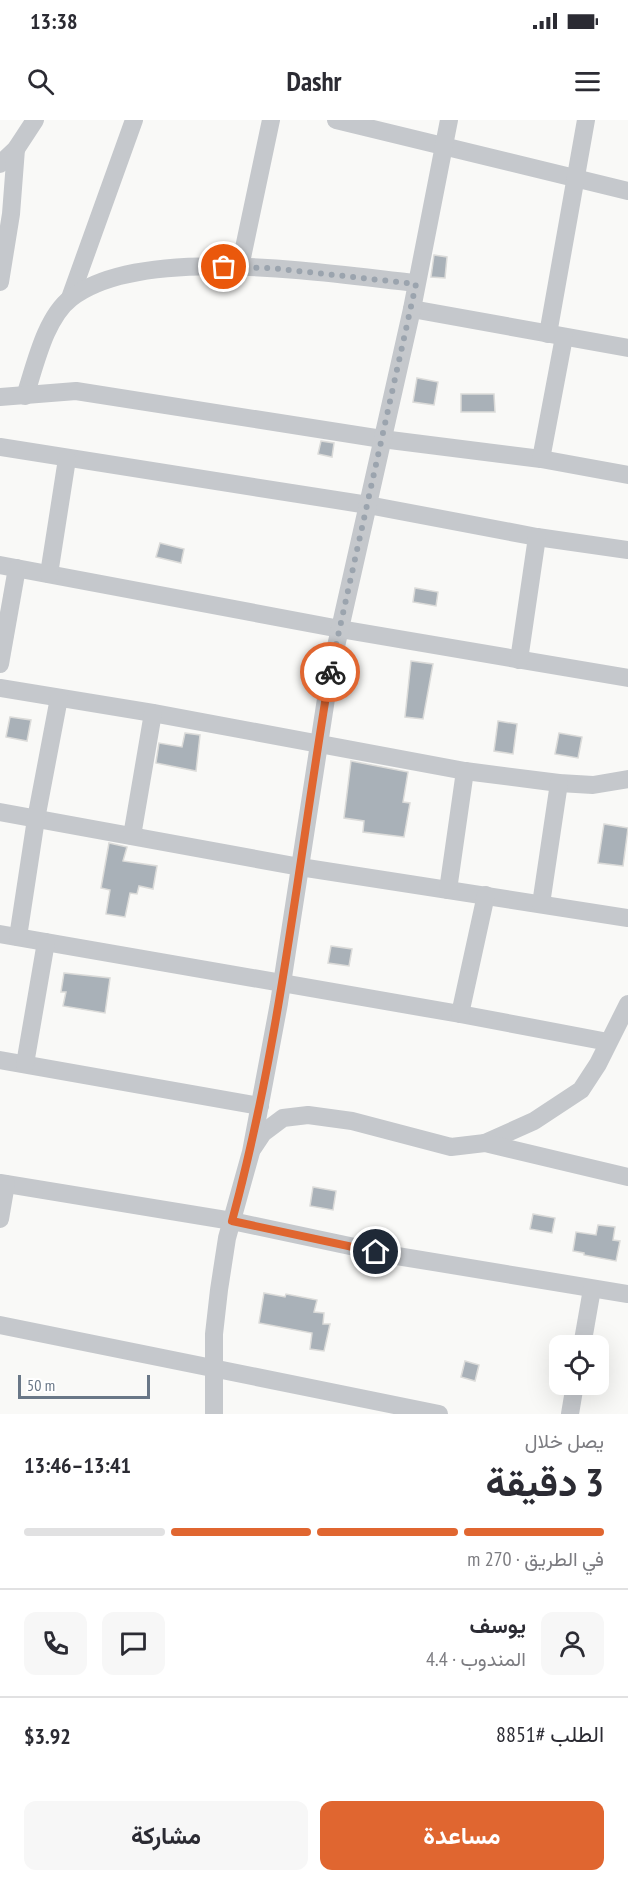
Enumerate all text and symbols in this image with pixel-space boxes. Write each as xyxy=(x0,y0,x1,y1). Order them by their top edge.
text: 13:38 xyxy=(30,7,78,35)
text: Dashr xyxy=(286,64,342,98)
icon: search xyxy=(24,65,57,98)
icon: menu xyxy=(571,65,604,98)
pin xyxy=(198,241,249,292)
icon: bag xyxy=(207,250,240,283)
courier xyxy=(300,642,360,702)
icon: bike xyxy=(314,656,347,689)
pin xyxy=(350,1226,401,1277)
icon: home xyxy=(359,1235,392,1268)
map controls xyxy=(549,1335,609,1395)
button: locate xyxy=(549,1335,609,1395)
scale bar xyxy=(18,1372,150,1400)
text: 50 m xyxy=(27,1375,55,1395)
text: يصل خلال xyxy=(525,1428,604,1454)
text: 13:41–13:46 xyxy=(24,1451,131,1479)
text: 3 دقيقة xyxy=(485,1456,604,1507)
text: في الطريق · 270 m xyxy=(467,1546,604,1572)
text: يوسف xyxy=(470,1611,526,1639)
button: phone xyxy=(24,1612,87,1675)
button: chat xyxy=(102,1612,165,1675)
button: person xyxy=(541,1612,604,1675)
text: المندوب · 4.4 xyxy=(426,1646,526,1672)
text: الطلب #8851 xyxy=(496,1720,604,1748)
text: $3.92 xyxy=(24,1722,71,1750)
button: مشاركة xyxy=(24,1801,308,1870)
button: مساعدة xyxy=(320,1801,604,1870)

